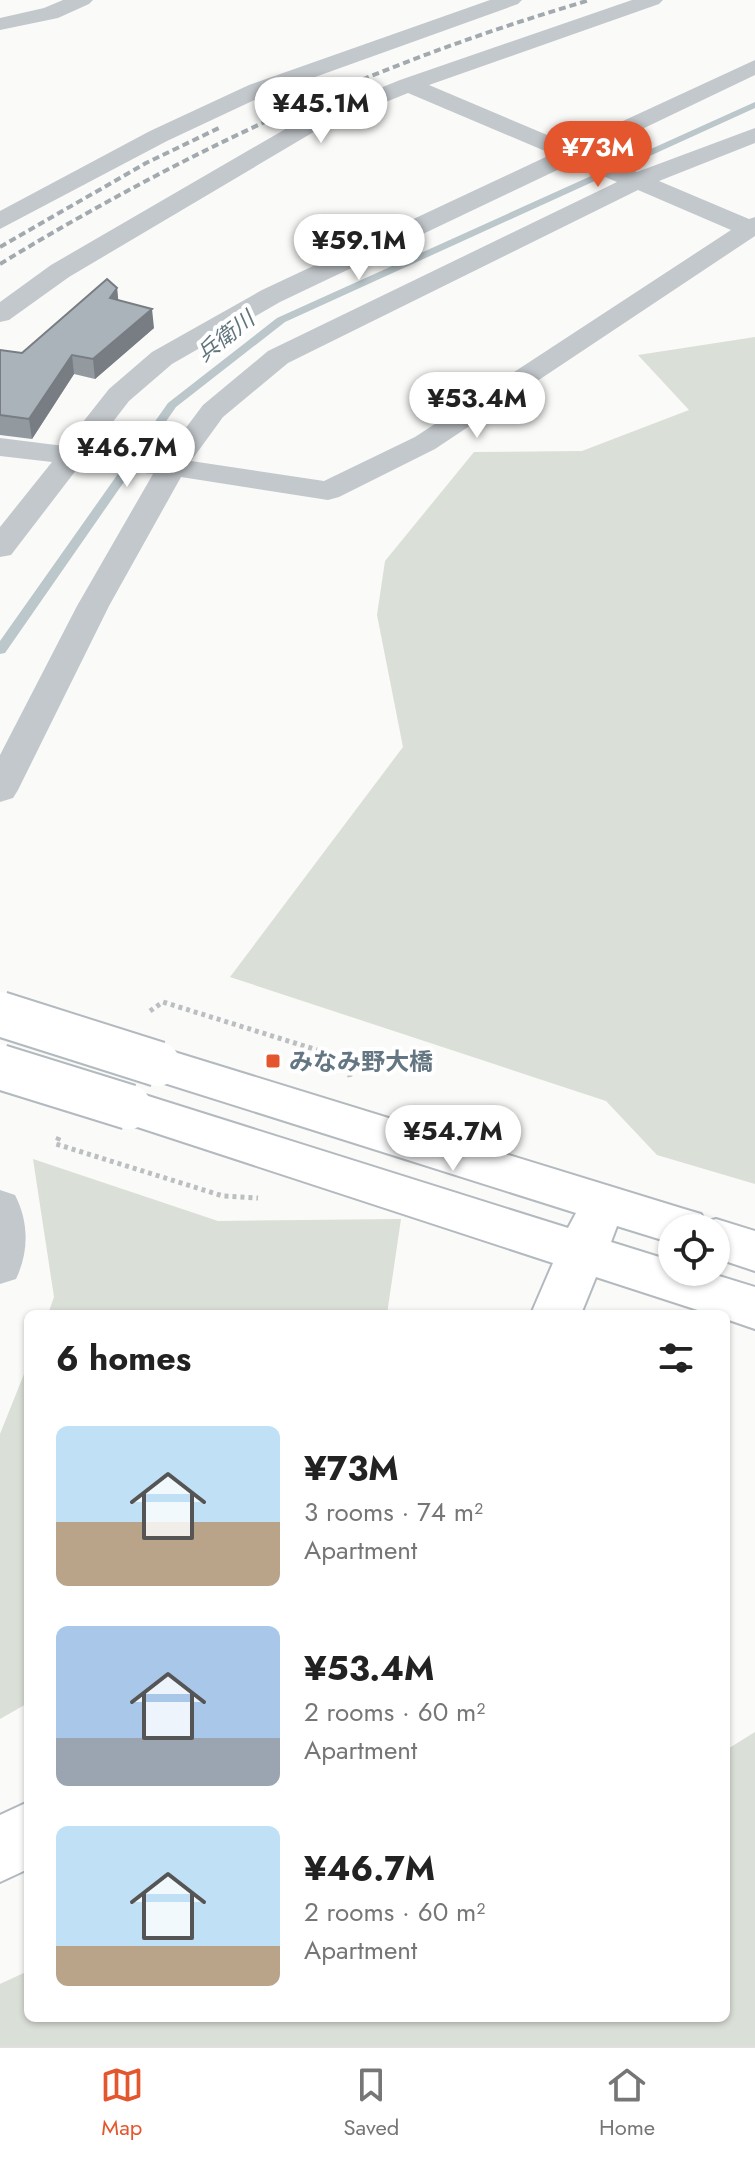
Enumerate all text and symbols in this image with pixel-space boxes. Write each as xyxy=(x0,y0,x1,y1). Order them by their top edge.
pin: ¥45.1M xyxy=(256,77,386,145)
text: ¥45.1M xyxy=(272,84,370,122)
pin: ¥73M xyxy=(551,121,645,189)
text: ¥73M xyxy=(562,128,634,166)
pin: ¥59.1M xyxy=(294,214,424,282)
text: ¥59.1M xyxy=(312,221,406,259)
water label: 兵衛川 xyxy=(189,302,262,369)
pin: ¥53.4M xyxy=(412,372,542,440)
text: ¥53.4M xyxy=(427,379,527,417)
pin: ¥46.7M xyxy=(62,421,192,489)
text: ¥46.7M xyxy=(77,428,177,466)
place label: みなみ野大橋 xyxy=(289,1044,433,1079)
marker: みなみ野大橋 xyxy=(264,1052,282,1070)
pin: ¥54.7M xyxy=(388,1105,518,1173)
text: ¥54.7M xyxy=(403,1112,503,1150)
map controls xyxy=(658,1214,730,1286)
button: locate xyxy=(658,1214,730,1286)
text: 6 homes xyxy=(56,1334,191,1383)
icon: filters xyxy=(654,1336,698,1380)
text: ¥73M xyxy=(304,1444,399,1493)
icon: home xyxy=(120,1458,216,1554)
text: 3 rooms · 74 m² xyxy=(304,1493,483,1531)
text: Apartment xyxy=(304,1531,417,1569)
text: ¥53.4M xyxy=(304,1644,434,1693)
icon: home xyxy=(120,1658,216,1754)
text: 2 rooms · 60 m² xyxy=(304,1693,485,1731)
text: Apartment xyxy=(304,1731,417,1769)
text: ¥46.7M xyxy=(304,1844,435,1893)
icon: home xyxy=(120,1858,216,1954)
text: 2 rooms · 60 m² xyxy=(304,1893,485,1931)
text: Apartment xyxy=(304,1931,417,1969)
tab: Map xyxy=(100,2063,144,2143)
tab: Saved xyxy=(344,2063,399,2143)
tab: Home xyxy=(599,2063,655,2143)

